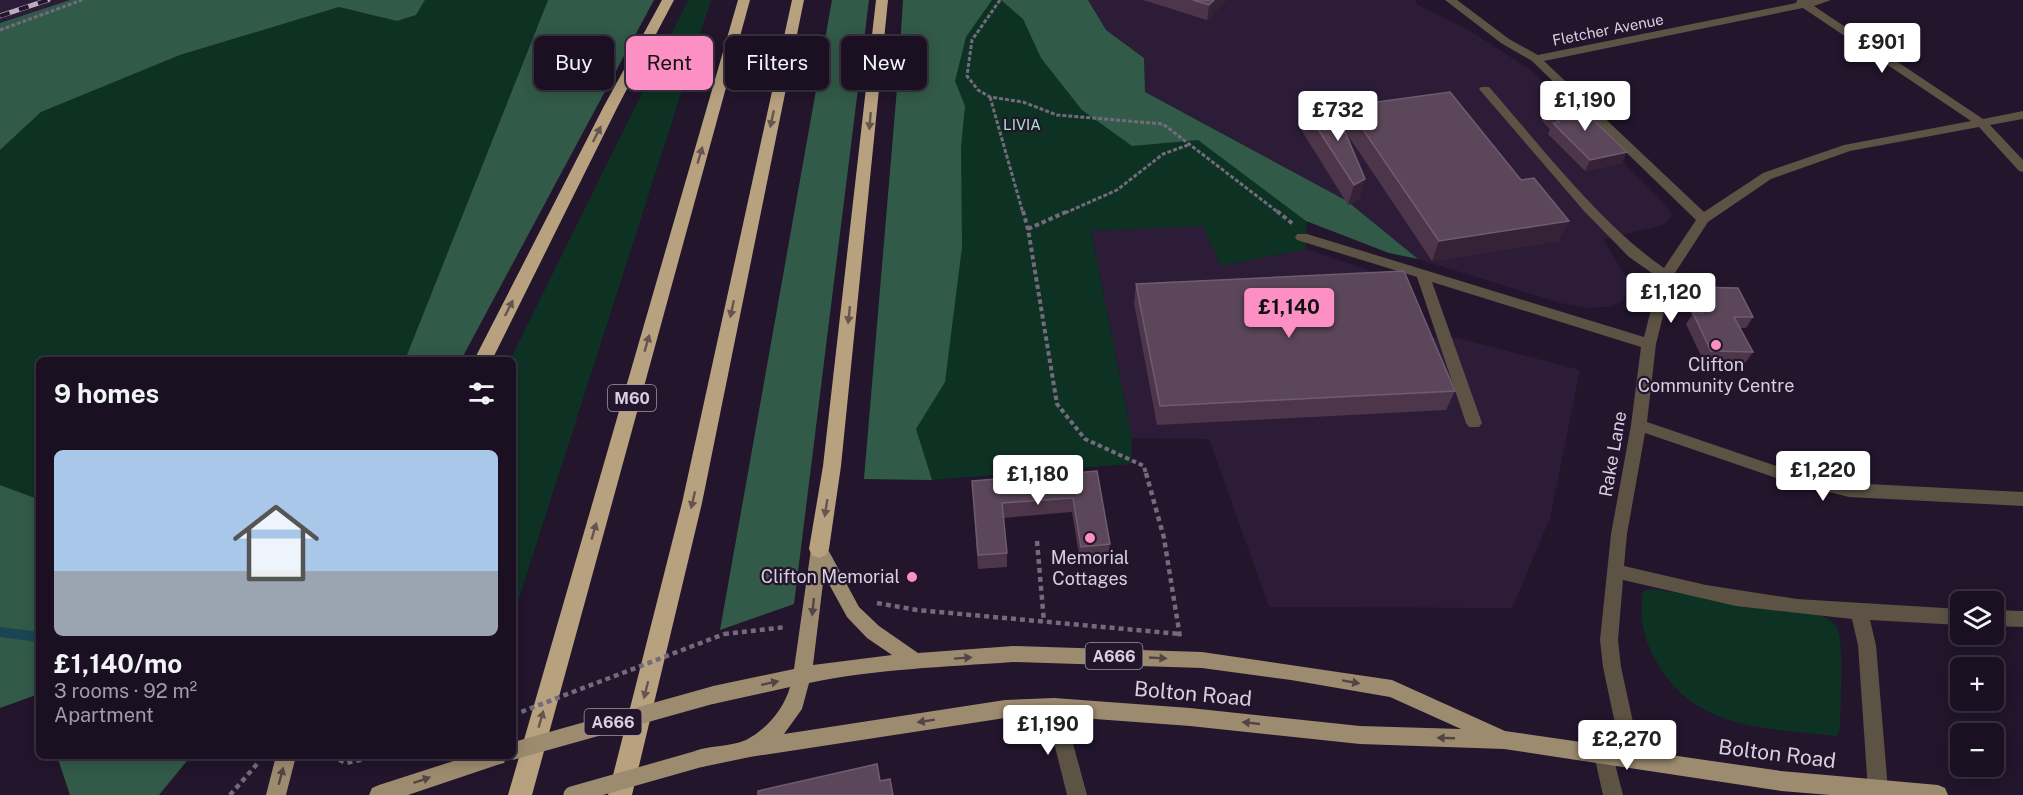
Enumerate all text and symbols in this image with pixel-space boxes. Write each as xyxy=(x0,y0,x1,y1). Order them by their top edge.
street label: Fletcher Avenue xyxy=(1551,10,1665,49)
pin: £901 xyxy=(1846,23,1918,74)
text: £901 xyxy=(1858,30,1906,54)
chip: Buy xyxy=(534,36,614,90)
chip: Rent xyxy=(626,36,713,90)
chip: Filters xyxy=(725,36,829,90)
chip: New xyxy=(841,36,927,90)
pin: £1,190 xyxy=(1536,81,1634,132)
text: £1,190 xyxy=(1554,88,1616,112)
pin: £732 xyxy=(1302,91,1374,142)
text: £732 xyxy=(1312,98,1364,122)
one-way arrow xyxy=(767,109,776,128)
one-way arrow xyxy=(865,111,875,130)
park label: LIVIA xyxy=(1003,116,1041,133)
one-way arrow xyxy=(592,125,602,142)
one-way arrow xyxy=(696,146,705,164)
pin: £1,120 xyxy=(1622,273,1720,324)
text: £1,120 xyxy=(1640,280,1702,304)
pin: £1,140 xyxy=(1240,288,1338,339)
text: £1,140 xyxy=(1258,295,1320,319)
one-way arrow xyxy=(504,299,514,317)
one-way arrow xyxy=(727,300,736,319)
one-way arrow xyxy=(844,305,854,324)
one-way arrow xyxy=(643,334,652,352)
marker: Clifton Community Centre xyxy=(1709,338,1723,352)
place label: Clifton Community Centre xyxy=(1638,354,1794,396)
icon: filters xyxy=(465,377,498,410)
text: 9 homes xyxy=(54,378,159,409)
road number: M60 xyxy=(608,385,656,411)
street label: Rake Lane xyxy=(1595,409,1630,498)
pin: £1,220 xyxy=(1774,451,1872,502)
pin: £1,180 xyxy=(989,455,1087,506)
text: £1,220 xyxy=(1790,458,1856,482)
text: £1,180 xyxy=(1007,462,1069,486)
icon: home xyxy=(222,489,330,597)
one-way arrow xyxy=(687,491,697,510)
one-way arrow xyxy=(821,499,830,518)
one-way arrow xyxy=(590,522,600,540)
marker: Memorial Cottages xyxy=(1083,531,1097,545)
place label: Memorial Cottages xyxy=(1051,547,1129,589)
place label: Clifton Memorial xyxy=(761,566,900,587)
marker: Clifton Memorial xyxy=(905,570,919,584)
map controls xyxy=(1950,591,2004,777)
button: layers xyxy=(1950,591,2004,645)
one-way arrow xyxy=(808,597,817,616)
road number: A666 xyxy=(1086,643,1142,669)
text: £1,140/mo xyxy=(54,648,182,679)
one-way arrow xyxy=(954,653,973,662)
one-way arrow xyxy=(1149,653,1168,663)
button: + xyxy=(1950,657,2004,711)
street label: Bolton Road xyxy=(1133,676,1253,711)
one-way arrow xyxy=(761,678,780,687)
one-way arrow xyxy=(1342,678,1361,687)
text: 3 rooms · 92 m² xyxy=(54,679,197,703)
one-way arrow xyxy=(640,681,650,699)
text: Apartment xyxy=(54,703,154,727)
pin: £1,190 xyxy=(999,705,1097,756)
one-way arrow xyxy=(537,709,547,728)
road number: A666 xyxy=(584,709,642,735)
text: £1,190 xyxy=(1017,712,1079,736)
one-way arrow xyxy=(917,717,936,726)
one-way arrow xyxy=(1242,719,1261,728)
pin: £2,270 xyxy=(1578,720,1676,771)
button: − xyxy=(1950,723,2004,777)
text: £2,270 xyxy=(1592,727,1662,751)
one-way arrow xyxy=(1436,733,1455,743)
street label: Bolton Road xyxy=(1717,734,1837,773)
one-way arrow xyxy=(277,766,287,785)
one-way arrow xyxy=(413,775,431,785)

